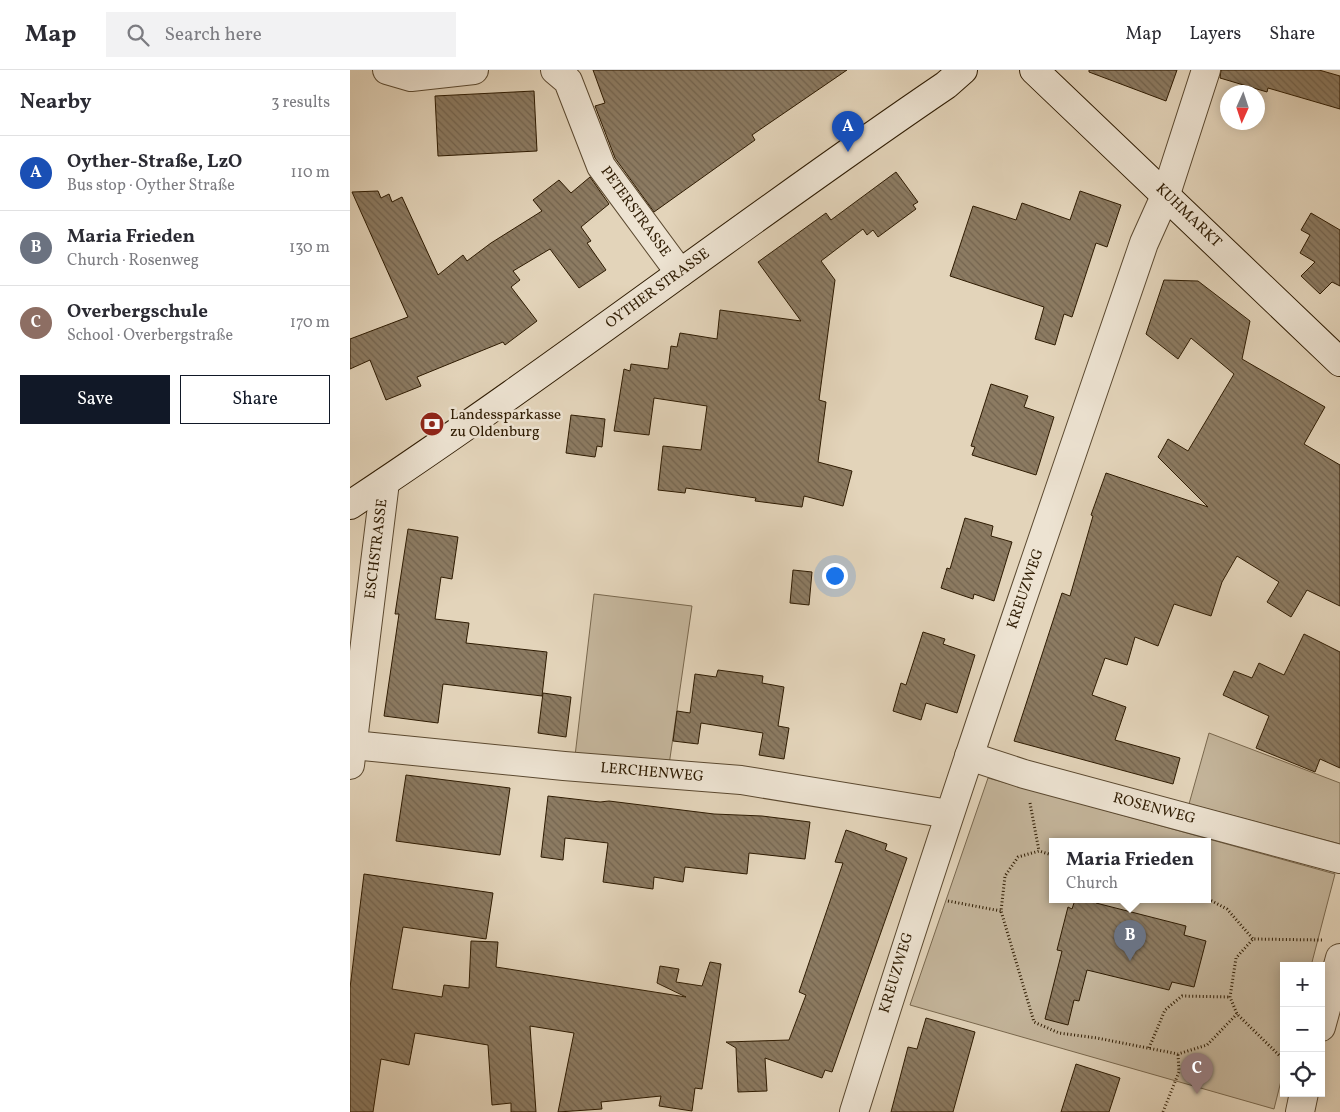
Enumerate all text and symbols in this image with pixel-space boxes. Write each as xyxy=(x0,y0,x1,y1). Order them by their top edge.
search box xyxy=(106,12,456,57)
text: Map xyxy=(25,18,76,52)
icon: search xyxy=(124,21,152,49)
text: Search here xyxy=(164,22,262,48)
text: Map xyxy=(1125,22,1161,47)
text: Layers xyxy=(1189,22,1241,47)
text: Share xyxy=(1269,22,1315,47)
north arrow xyxy=(1220,85,1265,130)
text: Nearby xyxy=(20,88,91,117)
text: 3 results xyxy=(271,92,330,114)
pin: A xyxy=(832,111,864,152)
text: Oyther-Straße, LzO xyxy=(67,149,242,175)
text: A xyxy=(30,162,42,184)
text: 110 m xyxy=(291,162,330,184)
street label: PETERSTRASSE xyxy=(595,162,675,262)
text: Bus stop · Oyther Straße xyxy=(67,175,235,197)
street label: KUHMARKT xyxy=(1150,179,1226,253)
text: Maria Frieden xyxy=(67,224,195,250)
text: B xyxy=(31,237,41,259)
text: 130 m xyxy=(289,237,330,259)
street label: OYTHER STRASSE xyxy=(602,244,714,334)
text: Church · Rosenweg xyxy=(67,250,199,272)
text: Overbergschule xyxy=(67,299,208,325)
text: C xyxy=(31,312,41,334)
text: 170 m xyxy=(290,312,330,334)
text: School · Overbergstraße xyxy=(67,325,233,347)
button: Save xyxy=(20,375,170,424)
button: Share xyxy=(180,375,330,424)
place label: Landessparkasse zu Oldenburg xyxy=(450,405,561,443)
bank icon: Landessparkasse zu Oldenburg xyxy=(419,411,445,437)
street label: ESCHSTRASSE xyxy=(360,498,394,600)
street label: KREUZWEG xyxy=(1002,546,1050,632)
your location xyxy=(822,563,848,589)
street label: LERCHENWEG xyxy=(599,758,705,788)
street label: ROSENWEG xyxy=(1110,788,1198,830)
popup xyxy=(1049,838,1211,903)
text: Maria Frieden xyxy=(1066,847,1194,873)
text: Church xyxy=(1066,873,1118,895)
pin: B xyxy=(1114,920,1146,961)
street label: KREUZWEG xyxy=(875,930,919,1016)
map controls xyxy=(1280,962,1325,1097)
button: + xyxy=(1280,962,1325,1007)
button: − xyxy=(1280,1007,1325,1052)
button: locate xyxy=(1280,1052,1325,1097)
pin: C xyxy=(1181,1053,1213,1094)

